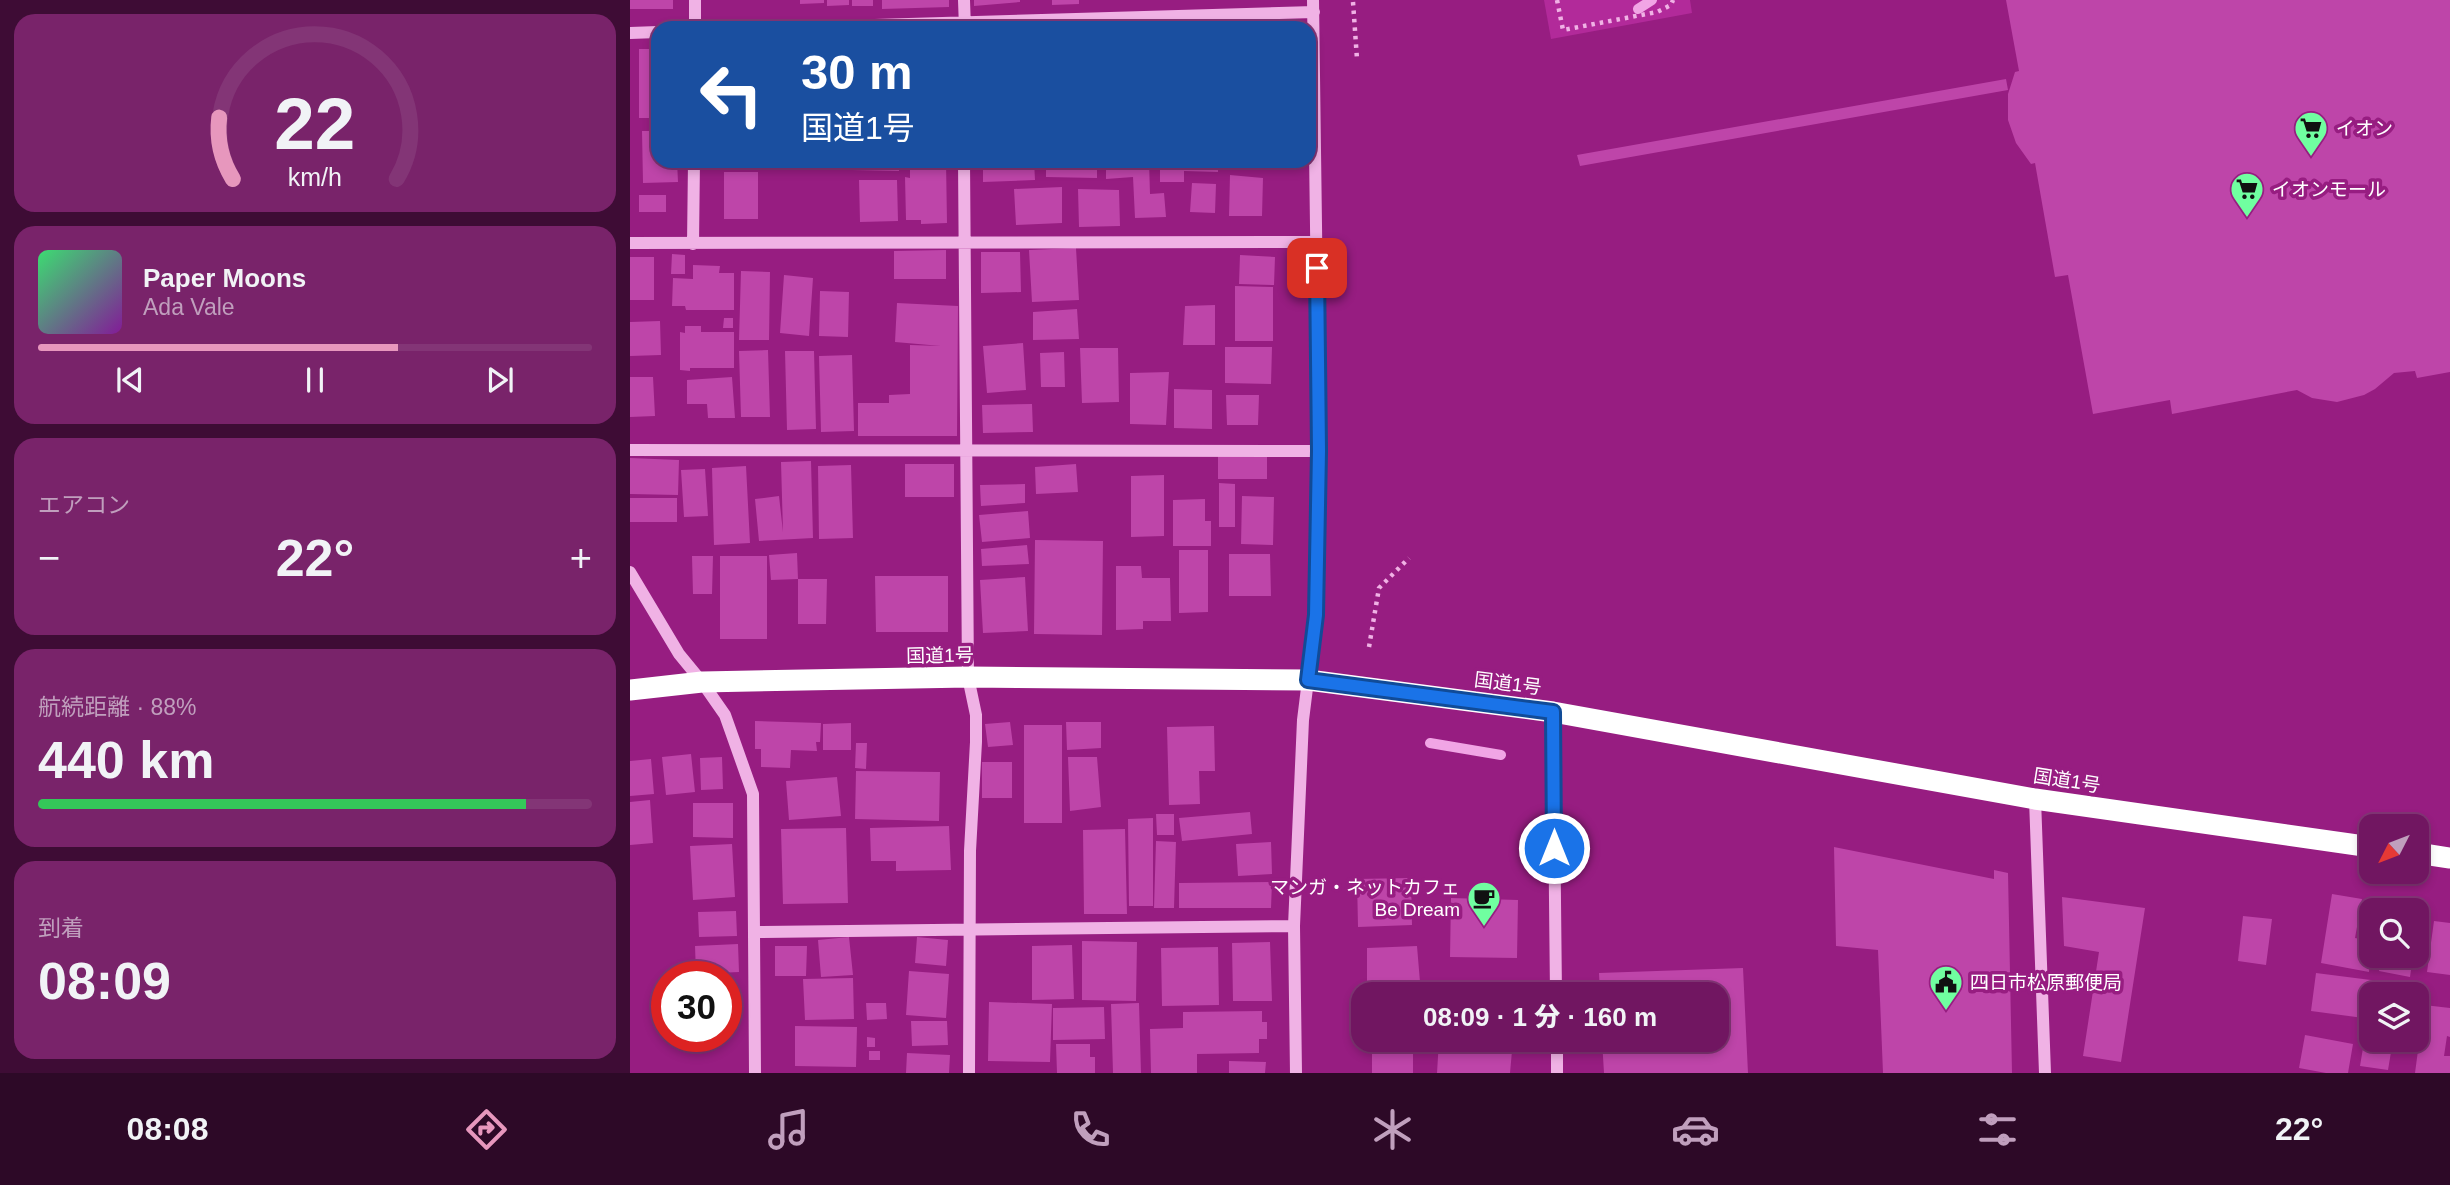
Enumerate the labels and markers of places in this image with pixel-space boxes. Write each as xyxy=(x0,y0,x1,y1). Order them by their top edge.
supermarket icon: イオン xyxy=(2292,109,2330,158)
place label: イオン xyxy=(2336,118,2393,139)
supermarket icon: イオンモール xyxy=(2228,170,2266,219)
place label: イオンモール xyxy=(2272,179,2386,200)
pin xyxy=(1287,238,1347,298)
place label: マンガ・ネットカフェ Be Dream xyxy=(1270,877,1460,920)
cafe icon: マンガ・ネットカフェ Be Dream xyxy=(1465,879,1503,928)
public building icon: 四日市松原郵便局 xyxy=(1927,963,1965,1012)
place label: 四日市松原郵便局 xyxy=(1970,972,2122,993)

